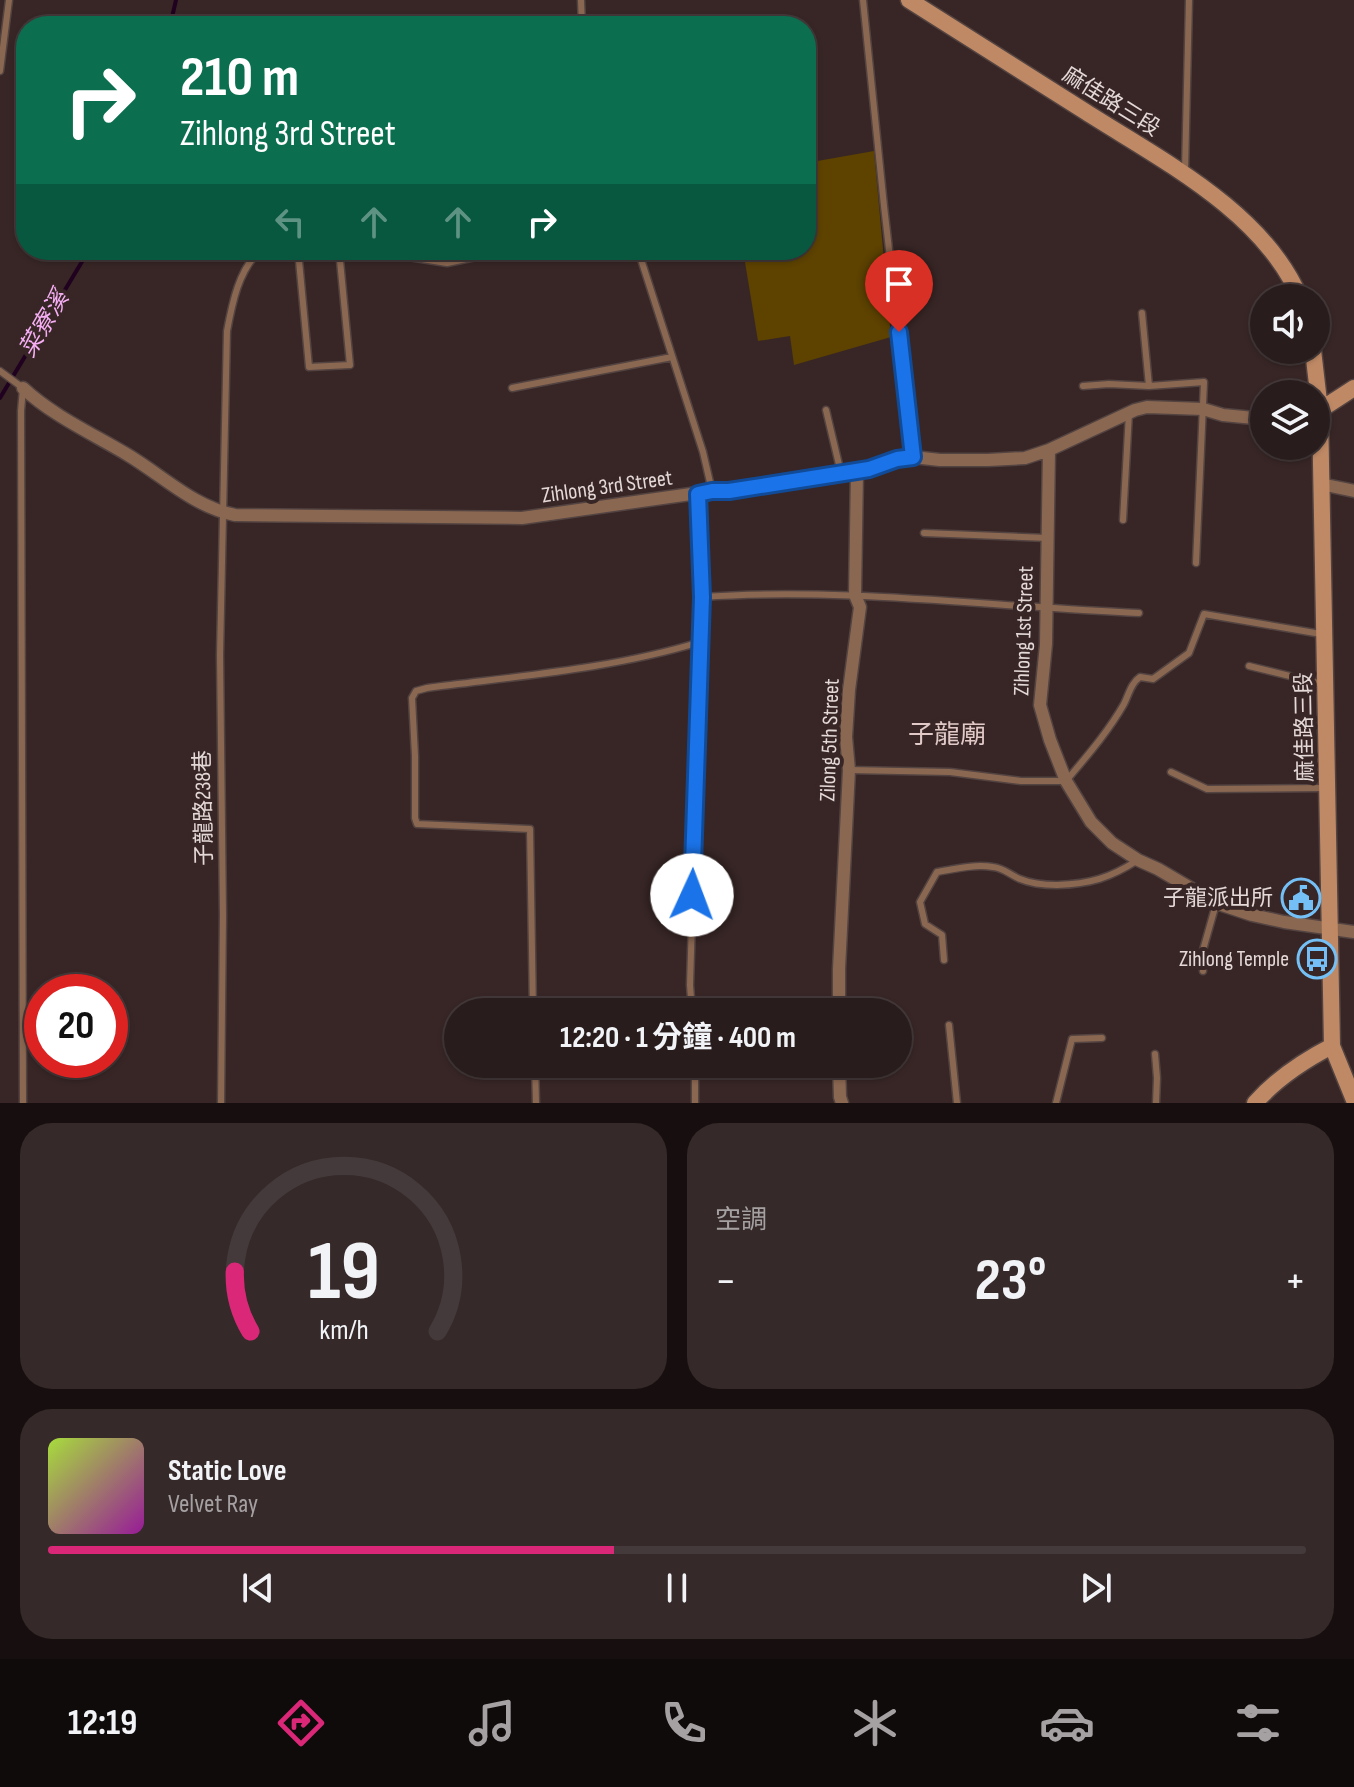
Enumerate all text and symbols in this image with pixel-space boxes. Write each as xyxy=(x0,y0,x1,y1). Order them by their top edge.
text: 210 m xyxy=(180,45,299,112)
icon: right xyxy=(48,48,152,152)
street label: 麻佳路三段 xyxy=(1057,61,1165,143)
text: Zihlong 3rd Street xyxy=(180,113,396,156)
icon: left xyxy=(268,200,312,244)
icon: ahead xyxy=(352,200,396,244)
icon: ahead xyxy=(436,200,480,244)
icon: right xyxy=(520,200,564,244)
pin xyxy=(865,250,933,332)
icon: arrive xyxy=(877,262,921,306)
water label: 菜寮溪 xyxy=(13,283,77,362)
map controls xyxy=(1250,284,1330,460)
button: sound xyxy=(1250,284,1330,364)
button: layers xyxy=(1250,380,1330,460)
street label: Zihlong 3rd Street xyxy=(540,464,674,510)
street label: Zihlong 1st Street xyxy=(1008,565,1040,696)
street label: 麻佳路三段 xyxy=(1291,672,1319,782)
street label: Zilong 5th Street xyxy=(814,678,846,802)
district label: 子龍廟 xyxy=(908,720,986,751)
street label: 子龍路238巷 xyxy=(189,750,219,866)
position arrow xyxy=(650,853,734,937)
public building icon: 子龍派出所 xyxy=(1280,877,1322,919)
place label: 子龍派出所 xyxy=(1163,885,1273,912)
bus stop icon: Zihlong Temple xyxy=(1296,938,1338,980)
place label: Zihlong Temple xyxy=(1179,946,1289,973)
speed limit sign: 20 xyxy=(24,974,128,1078)
text: 12:20 · 1 分鐘 · 400 m xyxy=(560,1020,796,1056)
text: 空調 xyxy=(715,1205,767,1236)
text: 19 xyxy=(307,1223,380,1323)
text: 23° xyxy=(974,1245,1047,1317)
text: − xyxy=(715,1255,737,1308)
text: + xyxy=(1284,1255,1306,1308)
text: km/h xyxy=(319,1313,368,1348)
text: Static Love xyxy=(168,1453,287,1489)
text: Velvet Ray xyxy=(168,1489,258,1520)
icon: previous xyxy=(236,1566,280,1610)
icon: pause xyxy=(655,1566,699,1610)
icon: next xyxy=(1074,1566,1118,1610)
icon: directions xyxy=(273,1695,329,1751)
icon: music xyxy=(464,1695,520,1751)
icon: phone xyxy=(656,1695,712,1751)
icon: climate xyxy=(847,1695,903,1751)
icon: car xyxy=(1039,1695,1095,1751)
icon: filters xyxy=(1230,1695,1286,1751)
text: 12:19 xyxy=(68,1702,137,1745)

